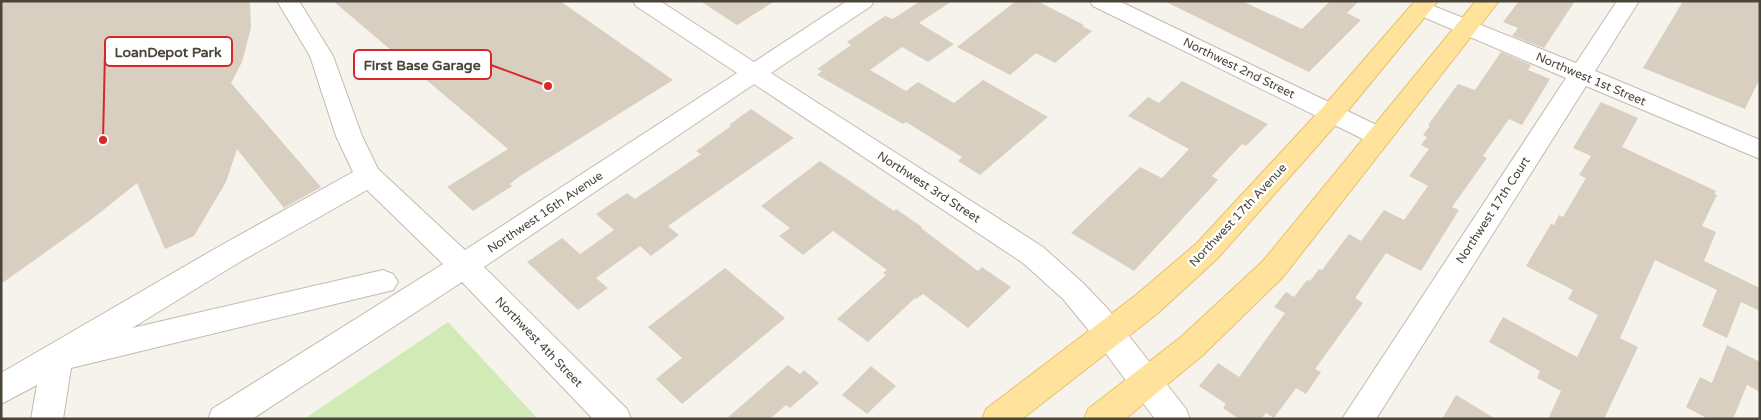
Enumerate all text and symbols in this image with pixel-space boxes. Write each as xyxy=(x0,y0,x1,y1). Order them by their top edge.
street label: Northwest 2nd Street xyxy=(1181,35,1298,101)
callout: LoanDepot Park xyxy=(105,37,232,66)
text: LoanDepot Park xyxy=(114,44,222,61)
street label: Northwest 1st Street xyxy=(1534,49,1648,109)
callout: First Base Garage xyxy=(354,50,491,79)
text: First Base Garage xyxy=(363,57,481,74)
street label: Northwest 3rd Street xyxy=(875,149,983,226)
street label: Northwest 17th Court xyxy=(1453,154,1533,266)
street label: Northwest 17th Avenue xyxy=(1187,160,1290,269)
street label: Northwest 16th Avenue xyxy=(485,168,605,256)
street label: Northwest 4th Street xyxy=(492,294,586,390)

